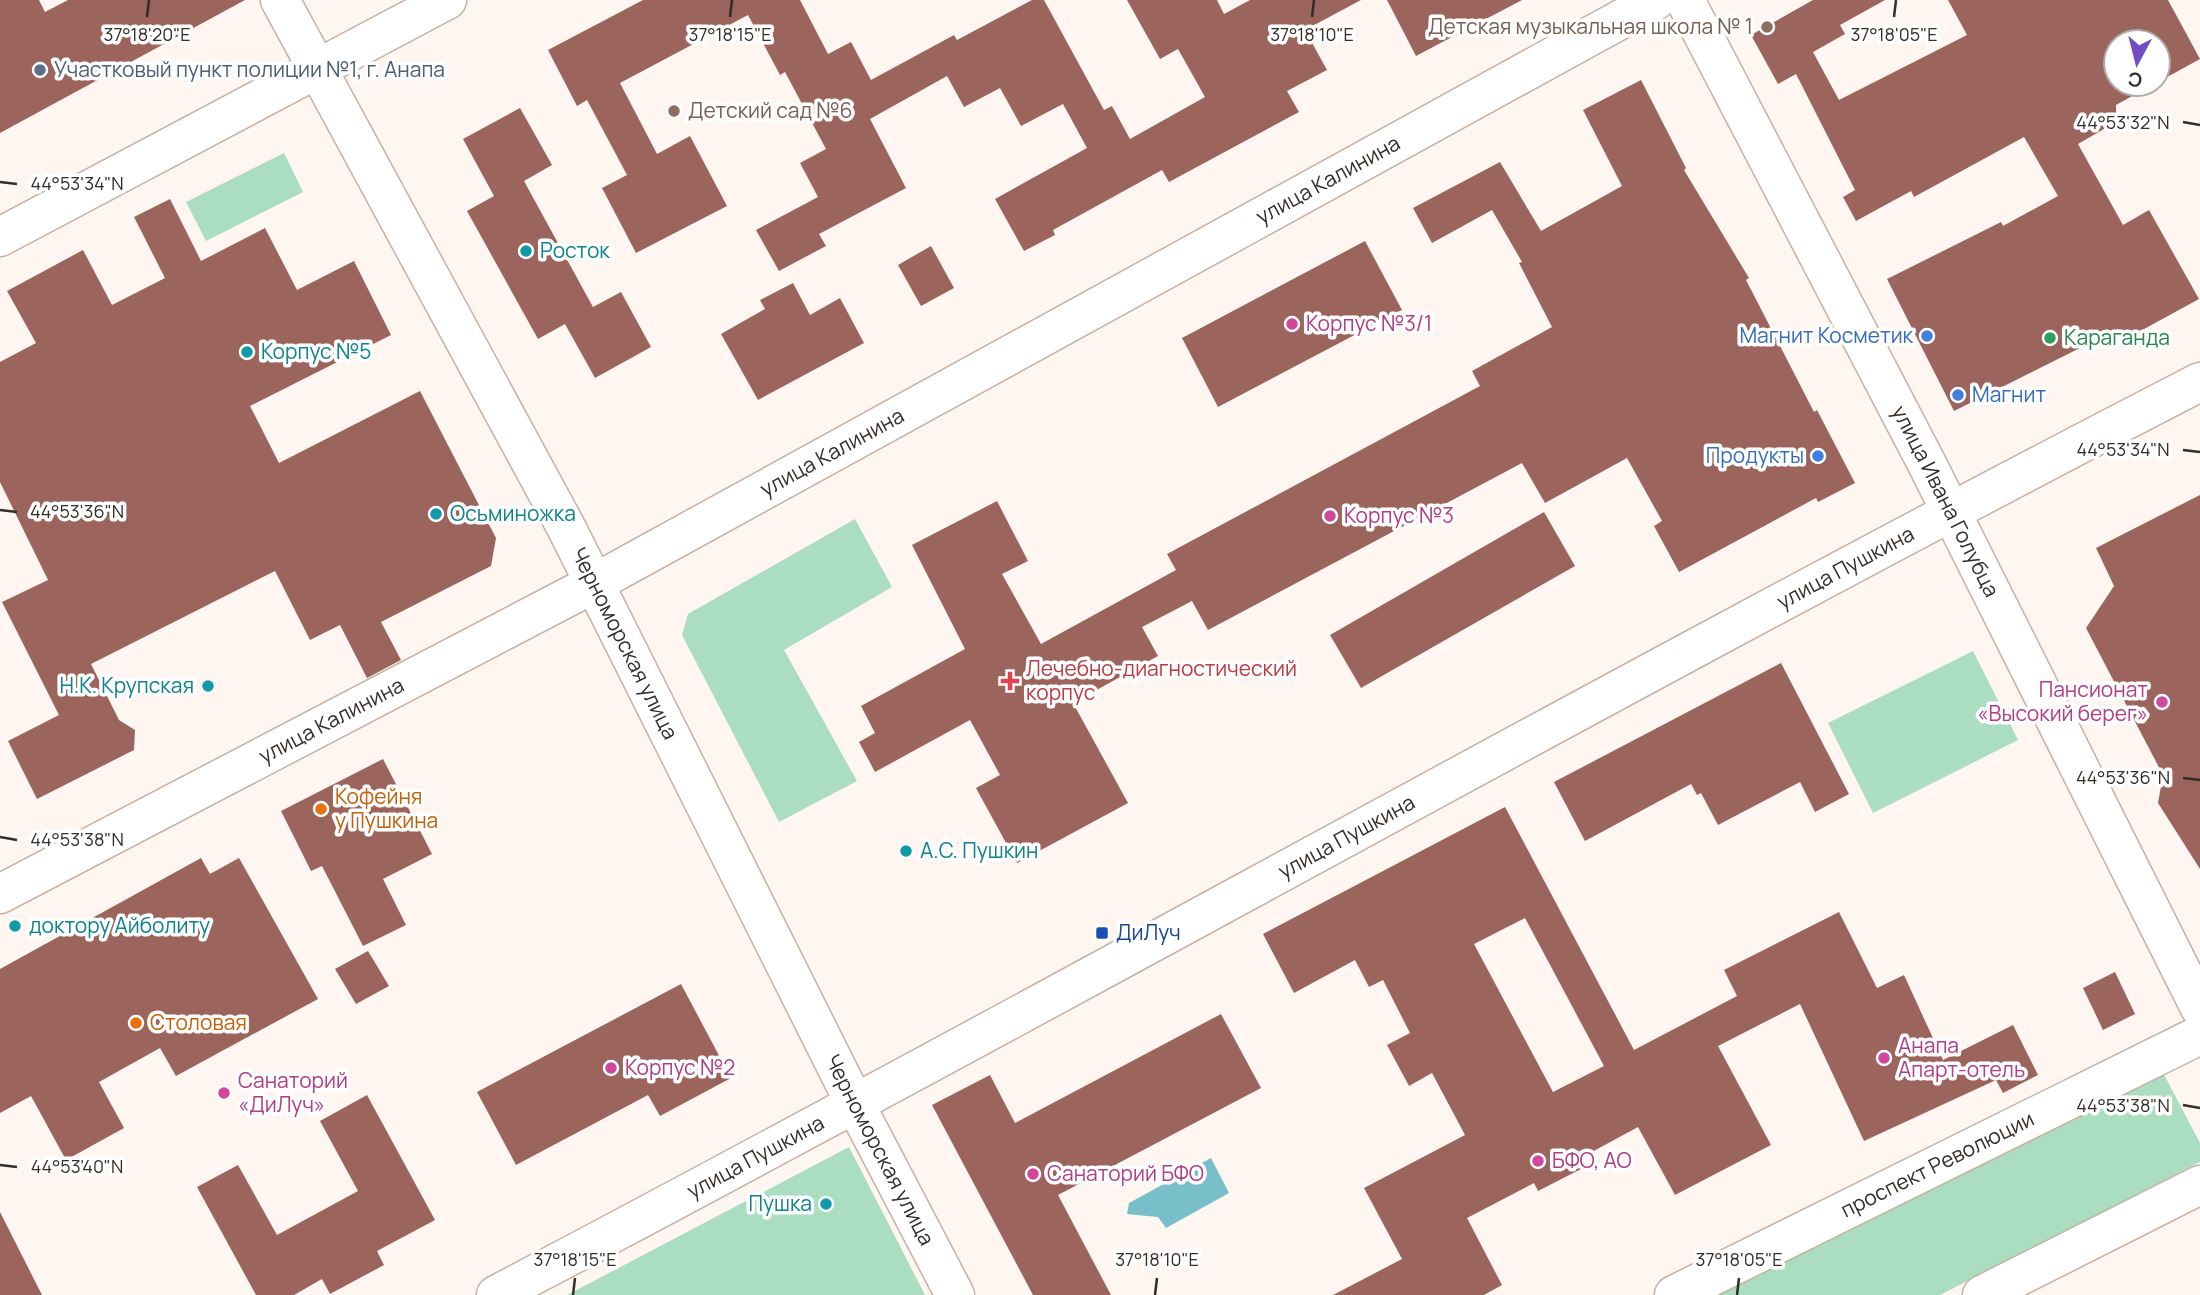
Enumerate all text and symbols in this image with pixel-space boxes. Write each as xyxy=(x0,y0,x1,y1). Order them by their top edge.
place label: Детская музыкальная школа № 1 xyxy=(1428,12,1753,40)
marker: Детская музыкальная школа № 1 xyxy=(1759,19,1775,35)
text: 37°18'20"E xyxy=(104,22,190,46)
text: 37°18'15"E xyxy=(688,22,772,46)
text: 37°18'10"E xyxy=(1270,22,1354,46)
text: 37°18'05"E xyxy=(1850,22,1938,46)
north arrow xyxy=(2102,28,2172,98)
place label: Участковый пункт полиции №1, г. Анапа xyxy=(54,55,445,83)
marker: Участковый пункт полиции №1, г. Анапа xyxy=(32,62,48,78)
text: С xyxy=(2126,66,2143,94)
place label: Детский сад №6 xyxy=(688,96,852,124)
marker: Детский сад №6 xyxy=(666,103,682,119)
text: 44°53'32"N xyxy=(2076,110,2170,134)
street label: улица Калинина xyxy=(1251,128,1405,230)
text: 44°53'34"N xyxy=(30,171,124,195)
place label: Росток xyxy=(540,236,610,264)
marker: Росток xyxy=(518,243,534,259)
place label: Корпус №3/1 xyxy=(1306,309,1432,337)
marker: Корпус №3/1 xyxy=(1284,316,1300,332)
place label: Магнит Косметик xyxy=(1739,321,1914,349)
place label: Караганда xyxy=(2064,323,2170,351)
marker: Магнит Косметик xyxy=(1919,328,1935,344)
marker: Караганда xyxy=(2042,330,2058,346)
place label: Корпус №5 xyxy=(261,337,371,365)
marker: Корпус №5 xyxy=(239,344,255,360)
place label: Магнит xyxy=(1972,380,2046,408)
marker: Магнит xyxy=(1950,387,1966,403)
street label: улица Ивана Голубца xyxy=(1886,400,2006,601)
street label: улица Калинина xyxy=(755,401,909,503)
text: 44°53'34"N xyxy=(2076,437,2170,461)
place label: Продукты xyxy=(1706,441,1804,469)
marker: Продукты xyxy=(1810,448,1826,464)
text: 44°53'36"N xyxy=(30,499,124,523)
place label: Осьминожка xyxy=(450,499,576,527)
place label: Корпус №3 xyxy=(1344,501,1454,529)
marker: Осьминожка xyxy=(428,506,444,522)
marker: Корпус №3 xyxy=(1322,508,1338,524)
street label: улица Пушкина xyxy=(1772,519,1919,615)
street label: Черноморская улица xyxy=(565,542,685,744)
place label: Лечебно-диагностический корпус xyxy=(1026,654,1297,706)
street label: улица Калинина xyxy=(254,670,408,769)
place label: Н.К. Крупская xyxy=(60,671,194,699)
marker: Лечебно-диагностический корпус xyxy=(1000,671,1020,691)
place label: Пансионат «Высокий берег» xyxy=(1977,675,2148,727)
marker: Н.К. Крупская xyxy=(200,678,216,694)
marker: Пансионат «Высокий берег» xyxy=(2154,694,2170,710)
text: 44°53'36"N xyxy=(2076,765,2170,789)
place label: Кофейня у Пушкина xyxy=(335,782,438,834)
street label: улица Пушкина xyxy=(1273,788,1419,885)
marker: Кофейня у Пушкина xyxy=(313,801,329,817)
text: 44°53'38"N xyxy=(30,827,124,851)
place label: А.С. Пушкин xyxy=(920,836,1038,864)
marker: А.С. Пушкин xyxy=(898,843,914,859)
place label: доктору Айболиту xyxy=(29,911,210,939)
marker: доктору Айболиту xyxy=(7,918,23,934)
place label: ДиЛуч xyxy=(1116,918,1181,946)
marker: ДиЛуч xyxy=(1094,925,1110,941)
place label: Столовая xyxy=(150,1008,247,1036)
marker: Столовая xyxy=(128,1015,144,1031)
place label: Анапа Апарт-отель xyxy=(1898,1031,2025,1083)
street label: Черноморская улица xyxy=(819,1049,941,1250)
marker: Анапа Апарт-отель xyxy=(1876,1050,1892,1066)
place label: Корпус №2 xyxy=(625,1053,735,1081)
marker: Корпус №2 xyxy=(603,1060,619,1076)
place label: Санаторий «ДиЛуч» xyxy=(238,1066,348,1118)
marker: Санаторий «ДиЛуч» xyxy=(216,1085,232,1101)
text: 44°53'38"N xyxy=(2076,1093,2170,1117)
street label: проспект Революции xyxy=(1836,1104,2038,1223)
street label: улица Пушкина xyxy=(682,1108,829,1204)
place label: БФО, АО xyxy=(1552,1146,1632,1174)
marker: БФО, АО xyxy=(1530,1153,1546,1169)
text: 44°53'40"N xyxy=(31,1154,123,1178)
place label: Санаторий БФО xyxy=(1047,1159,1204,1187)
marker: Санаторий БФО xyxy=(1025,1166,1041,1182)
place label: Пушка xyxy=(748,1189,812,1217)
marker: Пушка xyxy=(818,1196,834,1212)
text: 37°18'15"E xyxy=(533,1247,617,1271)
text: 37°18'10"E xyxy=(1115,1247,1199,1271)
text: 37°18'05"E xyxy=(1695,1247,1783,1271)

